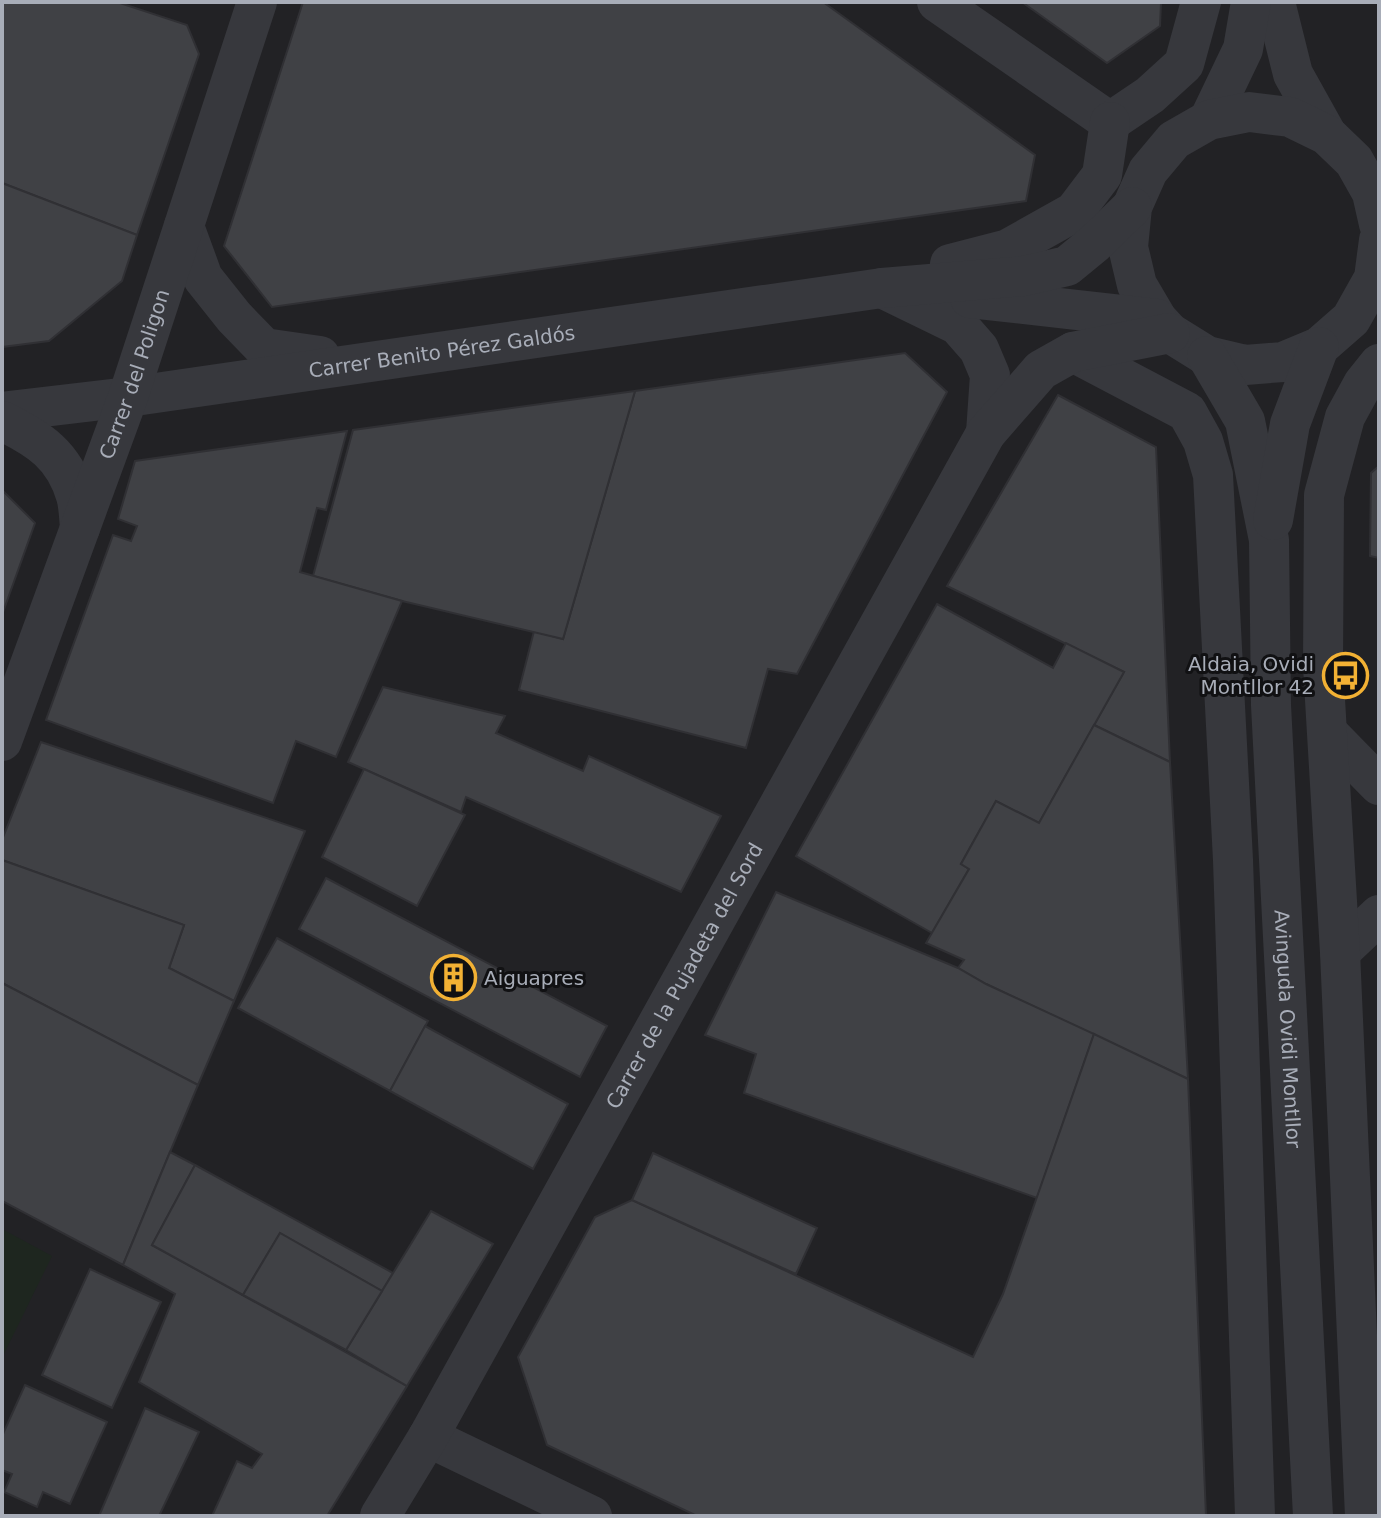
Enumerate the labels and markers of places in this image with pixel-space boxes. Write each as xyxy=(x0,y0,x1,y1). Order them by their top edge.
place label: Aldaia, Ovidi Montllor 42 xyxy=(1188,652,1314,699)
bus stop icon: Aldaia, Ovidi Montllor 42 xyxy=(1321,652,1369,700)
building icon: Aiguapres xyxy=(429,954,477,1002)
place label: Aiguapres xyxy=(484,966,584,990)

